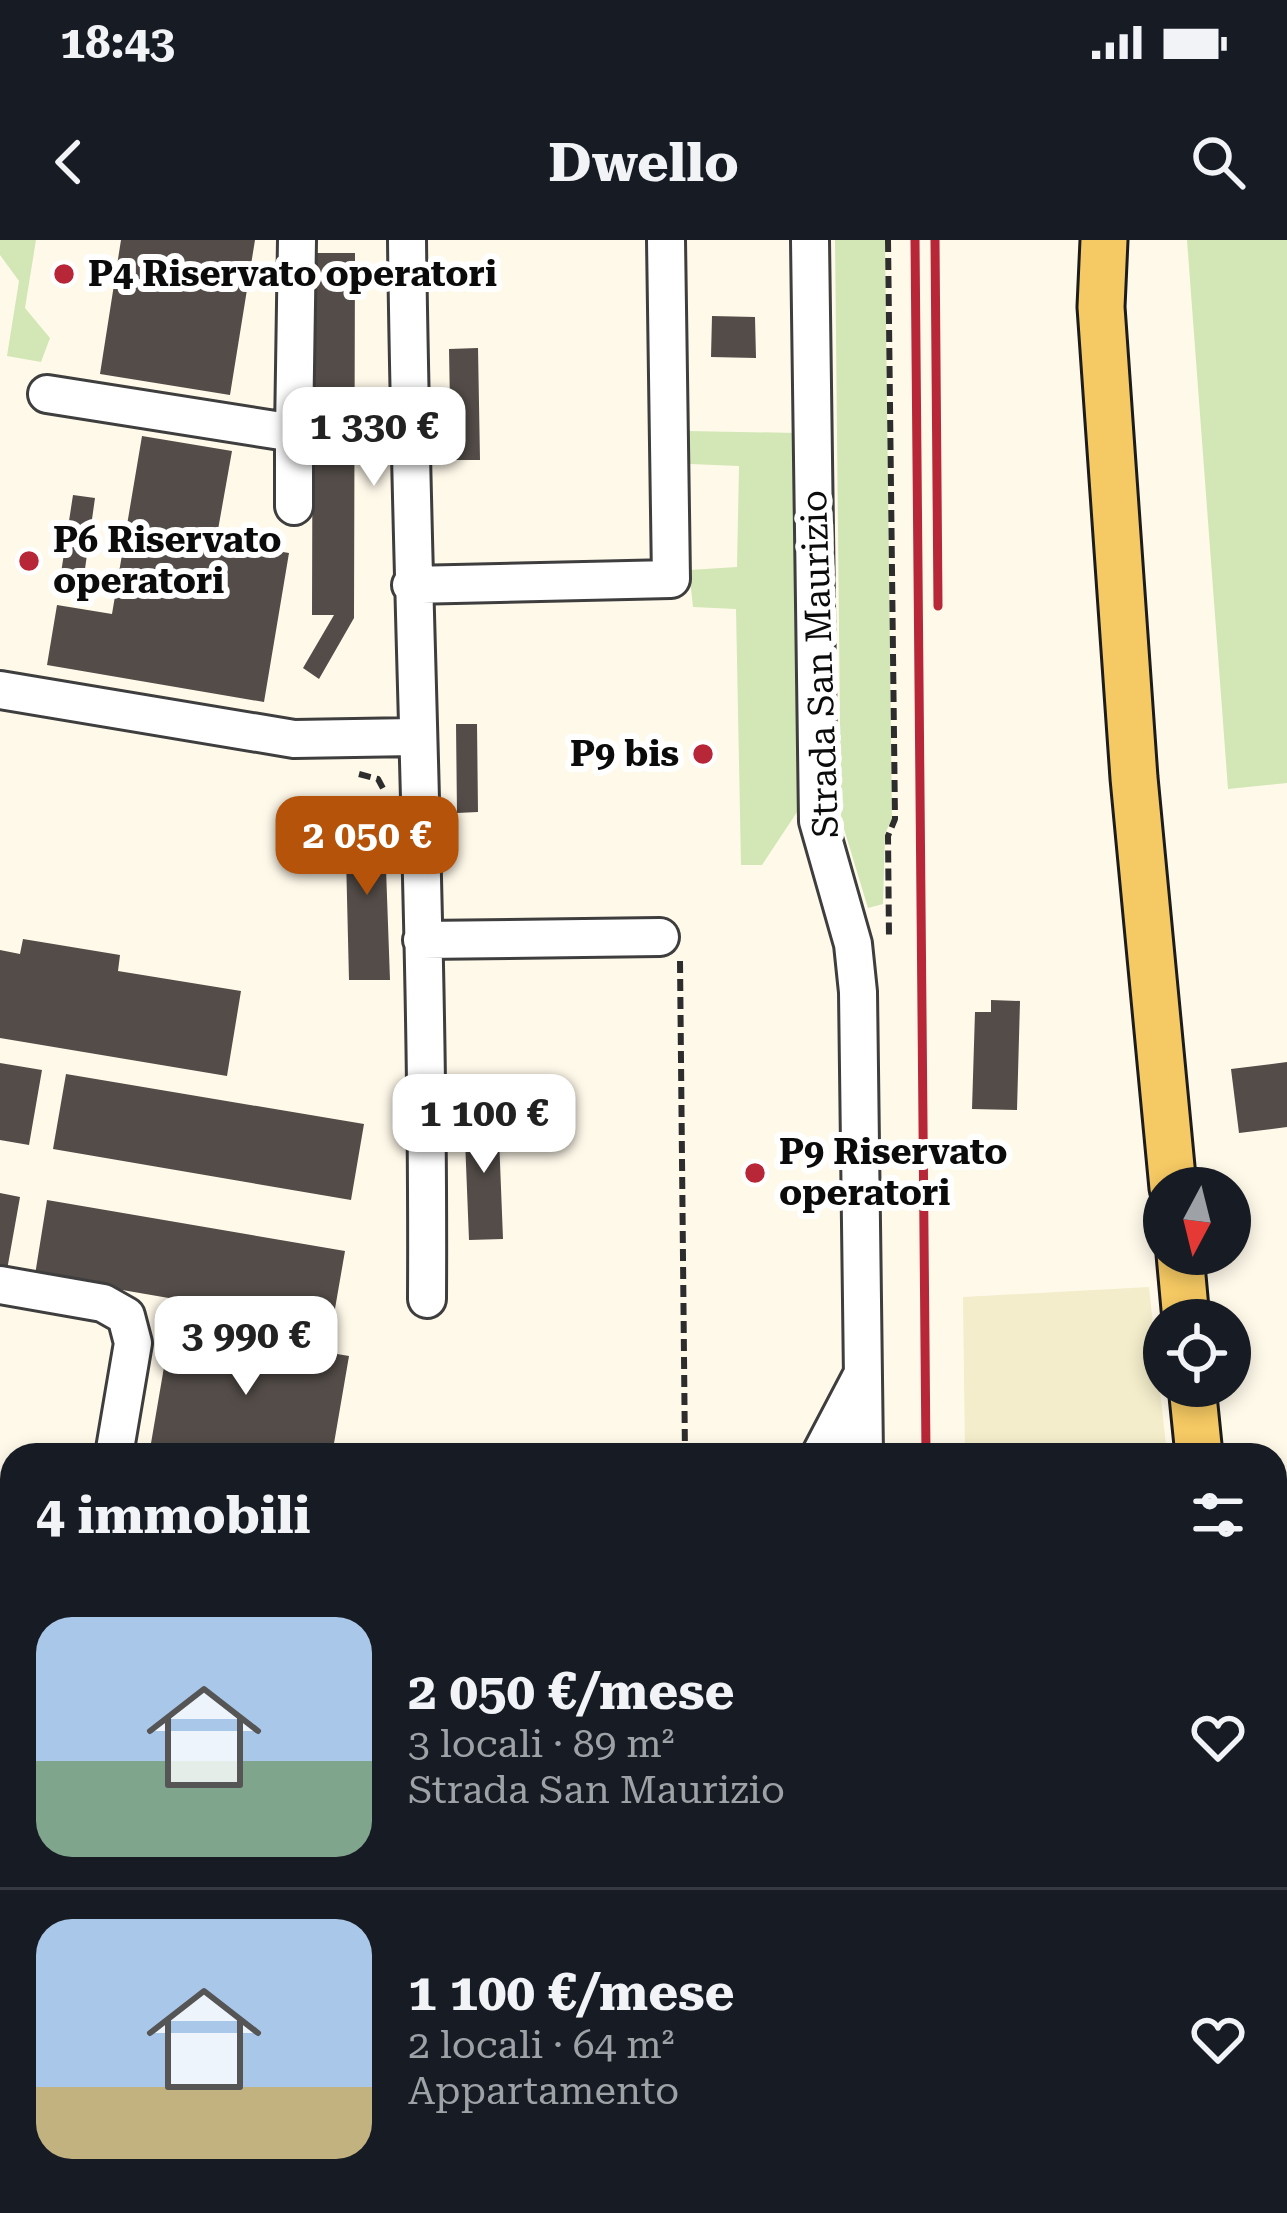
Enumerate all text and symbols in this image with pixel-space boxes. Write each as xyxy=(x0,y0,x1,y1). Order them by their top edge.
text: 18:43 xyxy=(60,16,175,69)
icon: back xyxy=(36,129,102,195)
icon: search xyxy=(1185,129,1251,195)
text: Dwello xyxy=(548,131,739,194)
place label: P4 Riservato operatori xyxy=(88,253,497,295)
marker: P4 Riservato operatori xyxy=(51,261,77,287)
pin: 1 330 € xyxy=(263,387,485,489)
text: 1 330 € xyxy=(310,403,438,449)
street label: Strada San Maurizio xyxy=(793,489,847,839)
place label: P6 Riservato operatori xyxy=(53,519,281,602)
marker: P6 Riservato operatori xyxy=(16,548,42,574)
place label: P9 bis xyxy=(570,733,679,775)
marker: P9 bis xyxy=(690,741,716,767)
pin: 2 050 € xyxy=(256,796,478,898)
text: 2 050 € xyxy=(303,812,431,858)
pin: 1 100 € xyxy=(373,1074,595,1176)
text: 1 100 € xyxy=(420,1090,548,1136)
place label: P9 Riservato operatori xyxy=(779,1131,1007,1214)
marker: P9 Riservato operatori xyxy=(742,1160,768,1186)
north arrow xyxy=(1143,1167,1251,1275)
map controls xyxy=(1143,1167,1251,1407)
pin: 3 990 € xyxy=(135,1296,357,1398)
button: locate xyxy=(1143,1299,1251,1407)
text: 3 990 € xyxy=(182,1312,310,1358)
icon: filters xyxy=(1185,1482,1251,1548)
text: 4 immobili xyxy=(36,1486,310,1545)
text: 2 050 €/mese xyxy=(408,1662,734,1721)
icon: home xyxy=(132,1665,276,1809)
icon: heart xyxy=(1185,1704,1251,1770)
text: 3 locali · 89 m² xyxy=(408,1721,675,1767)
text: Strada San Maurizio xyxy=(408,1767,785,1813)
text: 1 100 €/mese xyxy=(408,1963,734,2022)
icon: home xyxy=(132,1967,276,2111)
icon: heart xyxy=(1185,2006,1251,2072)
text: 2 locali · 64 m² xyxy=(408,2022,675,2068)
text: Appartamento xyxy=(408,2068,679,2114)

